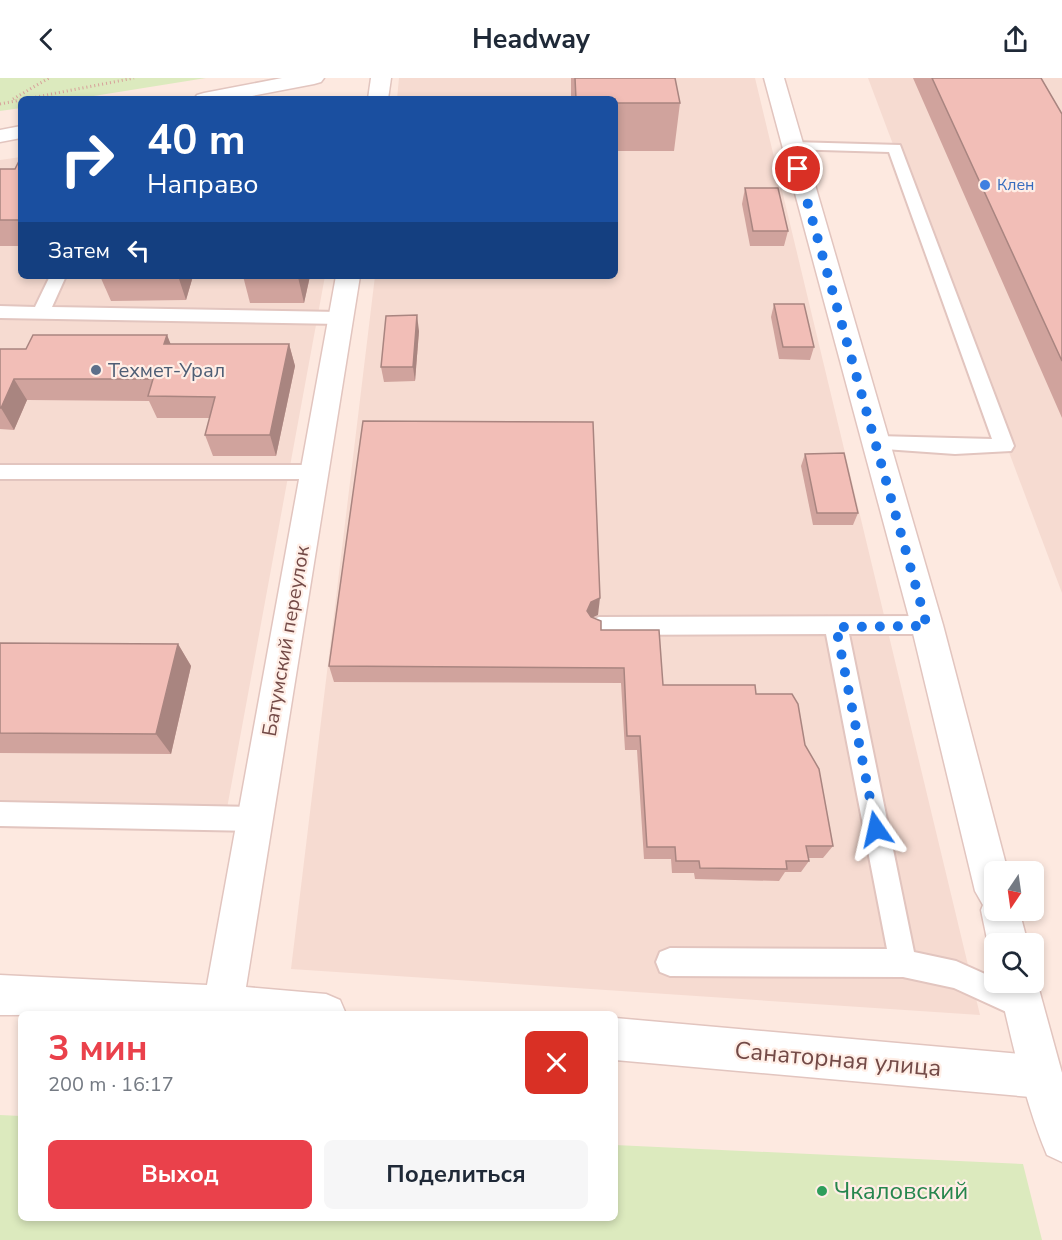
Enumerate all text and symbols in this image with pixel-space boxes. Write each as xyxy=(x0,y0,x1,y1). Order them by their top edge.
text: Headway xyxy=(472,21,590,58)
icon: back xyxy=(30,23,63,56)
icon: share xyxy=(999,23,1032,56)
text: 40 m xyxy=(147,112,246,169)
icon: right xyxy=(48,120,126,198)
pin xyxy=(772,143,823,194)
icon: arrive xyxy=(781,152,814,185)
text: Направо xyxy=(147,166,258,203)
place label: Клен xyxy=(997,174,1035,196)
marker: Клен xyxy=(978,178,992,192)
icon: left xyxy=(122,234,155,267)
text: Затем xyxy=(48,236,110,266)
place label: Техмет-Урал xyxy=(108,357,225,384)
marker: Техмет-Урал xyxy=(89,363,103,377)
street label: Батумский переулок xyxy=(256,543,316,739)
position arrow xyxy=(844,797,908,861)
north arrow xyxy=(984,861,1044,921)
map controls xyxy=(984,861,1044,993)
button: search xyxy=(984,933,1044,993)
text: 3 мин xyxy=(48,1024,148,1073)
button: close xyxy=(525,1031,588,1094)
street label: Санаторная улица xyxy=(733,1034,943,1084)
text: 200 m · 16:17 xyxy=(48,1071,174,1098)
button: Выход xyxy=(48,1140,312,1209)
button: Поделиться xyxy=(324,1140,588,1209)
place label: Чкаловский xyxy=(834,1175,968,1207)
marker: Чкаловский xyxy=(815,1184,829,1198)

